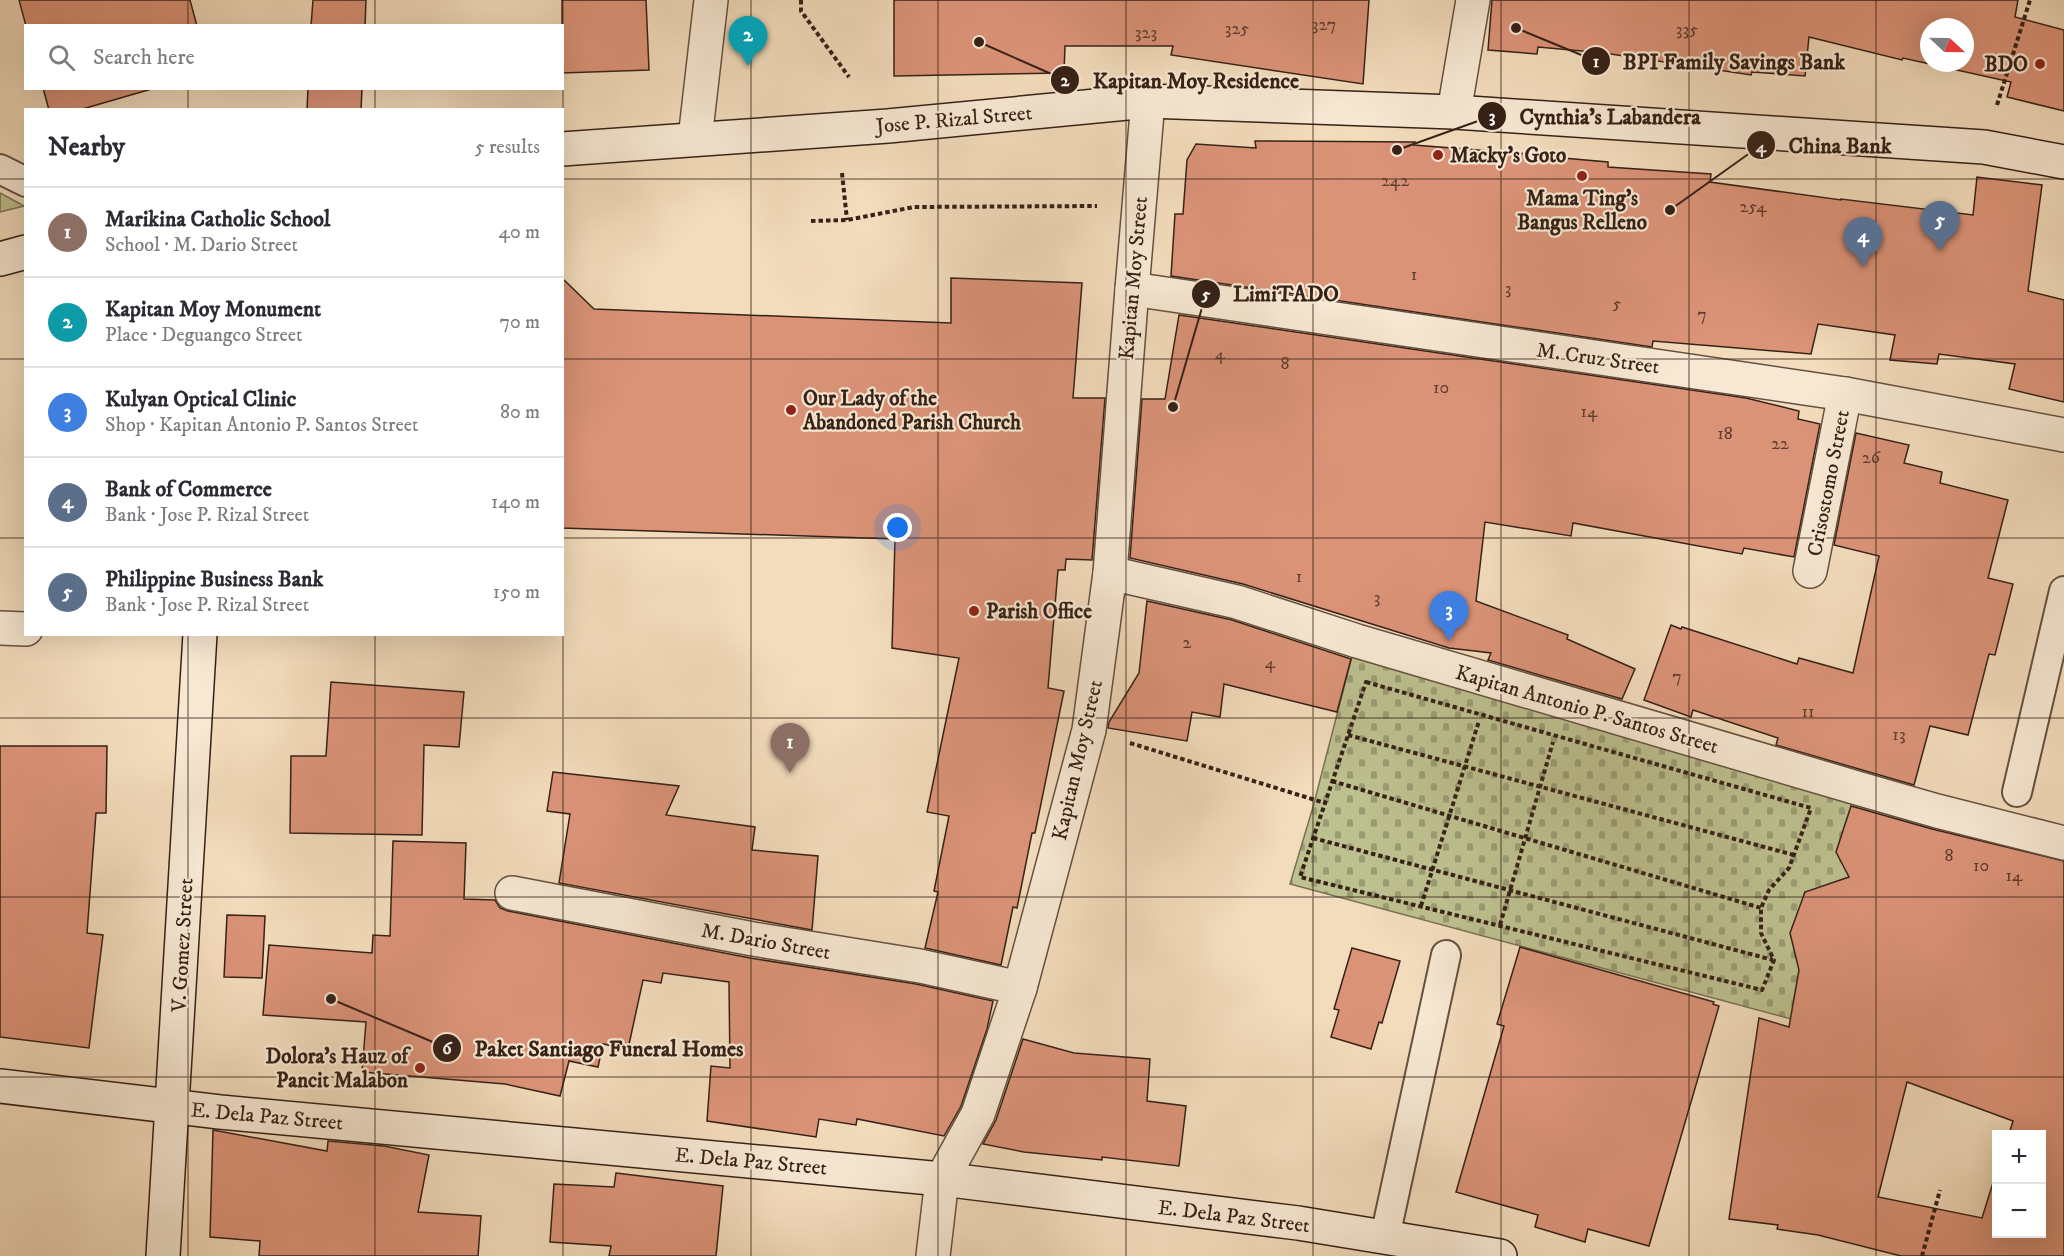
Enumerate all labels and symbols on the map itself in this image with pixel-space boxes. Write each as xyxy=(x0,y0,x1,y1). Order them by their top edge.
house number: 327 xyxy=(1312,14,1336,36)
pin: 2 xyxy=(728,16,768,66)
house number: 325 xyxy=(1225,18,1249,40)
north arrow xyxy=(1920,18,1974,72)
house number: 335 xyxy=(1676,19,1698,41)
house number: 323 xyxy=(1135,22,1157,44)
callout: BPI Family Savings Bank xyxy=(1581,41,1857,81)
text: BPI Family Savings Bank xyxy=(1623,49,1846,76)
text: 1 xyxy=(1593,51,1600,73)
place label: BDO xyxy=(1984,52,2028,78)
marker: BDO xyxy=(2033,57,2047,71)
callout: Kapitan Moy Residence xyxy=(1050,60,1311,100)
text: Kapitan Moy Residence xyxy=(1093,68,1299,95)
text: 2 xyxy=(1061,70,1071,92)
callout: Cynthia's Labandera xyxy=(1477,96,1712,136)
street label: Jose P. Rizal Street xyxy=(873,100,1034,140)
text: Cynthia's Labandera xyxy=(1519,104,1701,131)
text: 3 xyxy=(1489,106,1496,128)
callout: China Bank xyxy=(1746,125,1903,165)
text: China Bank xyxy=(1788,133,1893,160)
text: 4 xyxy=(1755,136,1767,158)
place label: Macky's Goto xyxy=(1450,143,1566,169)
marker: Macky's Goto xyxy=(1431,148,1445,162)
marker: Mama Ting's Bangus Relleno xyxy=(1575,169,1589,183)
house number: 242 xyxy=(1381,170,1409,192)
place label: Mama Ting's Bangus Relleno xyxy=(1517,186,1647,236)
street label: Kapitan Moy Street xyxy=(1114,195,1154,361)
house number: 254 xyxy=(1739,196,1767,218)
pin: 5 xyxy=(1920,202,1960,251)
pin: 4 xyxy=(1844,218,1882,267)
house number: 1 xyxy=(1411,264,1417,286)
callout: LimiTADO xyxy=(1191,274,1351,314)
house number: 3 xyxy=(1505,278,1511,300)
text: LimiTADO xyxy=(1233,281,1339,308)
text: 5 xyxy=(1201,284,1211,306)
house number: 5 xyxy=(1613,293,1622,315)
house number: 7 xyxy=(1697,304,1707,326)
street label: M. Cruz Street xyxy=(1535,338,1661,381)
house number: 4 xyxy=(1215,343,1226,365)
house number: 8 xyxy=(1280,353,1290,375)
house number: 10 xyxy=(1433,377,1449,399)
place label: Our Lady of the Abandoned Parish Church xyxy=(802,386,1022,436)
house number: 14 xyxy=(1581,401,1598,423)
marker: Our Lady of the Abandoned Parish Church xyxy=(784,403,798,417)
street label: Crisostomo Street xyxy=(1802,408,1856,558)
house number: 18 xyxy=(1717,423,1733,445)
house number: 22 xyxy=(1771,433,1789,455)
house number: 26 xyxy=(1862,447,1881,469)
your location xyxy=(883,513,912,542)
house number: 1 xyxy=(1296,566,1302,588)
house number: 3 xyxy=(1374,587,1380,609)
pin: 3 xyxy=(1430,592,1468,641)
place label: Parish Office xyxy=(986,599,1092,625)
marker: Parish Office xyxy=(967,604,981,618)
house number: 2 xyxy=(1183,632,1192,654)
house number: 4 xyxy=(1265,652,1276,674)
street label: Kapitan Antonio P. Santos Street xyxy=(1452,660,1721,760)
house number: 7 xyxy=(1672,666,1682,688)
street label: Kapitan Moy Street xyxy=(1047,677,1109,843)
house number: 11 xyxy=(1801,701,1815,723)
pin: 1 xyxy=(770,724,810,773)
house number: 13 xyxy=(1892,724,1906,746)
house number: 8 xyxy=(1944,845,1954,867)
house number: 10 xyxy=(1973,855,1989,877)
house number: 14 xyxy=(2006,865,2023,887)
street label: V. Gomez Street xyxy=(166,877,200,1014)
street label: M. Dario Street xyxy=(699,918,833,966)
callout: Paket Santiago Funeral Homes xyxy=(432,1028,755,1068)
text: Paket Santiago Funeral Homes xyxy=(475,1036,744,1063)
text: 6 xyxy=(442,1038,453,1060)
place label: Dolora's Hauz of Pancit Malabon xyxy=(266,1044,411,1094)
marker: Dolora's Hauz of Pancit Malabon xyxy=(413,1061,427,1075)
street label: E. Dela Paz Street xyxy=(190,1097,344,1137)
street label: E. Dela Paz Street xyxy=(674,1142,828,1182)
street label: E. Dela Paz Street xyxy=(1156,1195,1312,1239)

